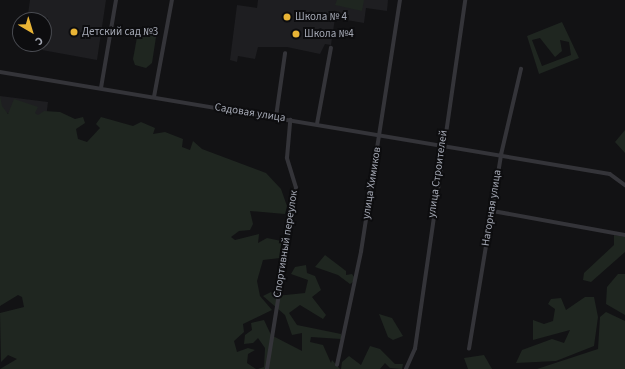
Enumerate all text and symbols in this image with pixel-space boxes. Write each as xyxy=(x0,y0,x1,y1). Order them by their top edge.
place label: Школа № 4 xyxy=(295,10,347,24)
north arrow xyxy=(12,12,52,52)
marker: Школа № 4 xyxy=(282,12,292,22)
place label: Детский сад №3 xyxy=(82,25,158,39)
marker: Детский сад №3 xyxy=(69,27,79,37)
place label: Школа №4 xyxy=(304,27,354,41)
marker: Школа №4 xyxy=(291,29,301,39)
text: С xyxy=(32,33,46,49)
street label: Садовая улица xyxy=(214,101,286,125)
street label: улица Строителей xyxy=(425,129,451,219)
street label: улица Химиков xyxy=(360,146,384,220)
street label: Нагорная улица xyxy=(479,169,505,247)
street label: Спортивный переулок xyxy=(271,189,301,299)

